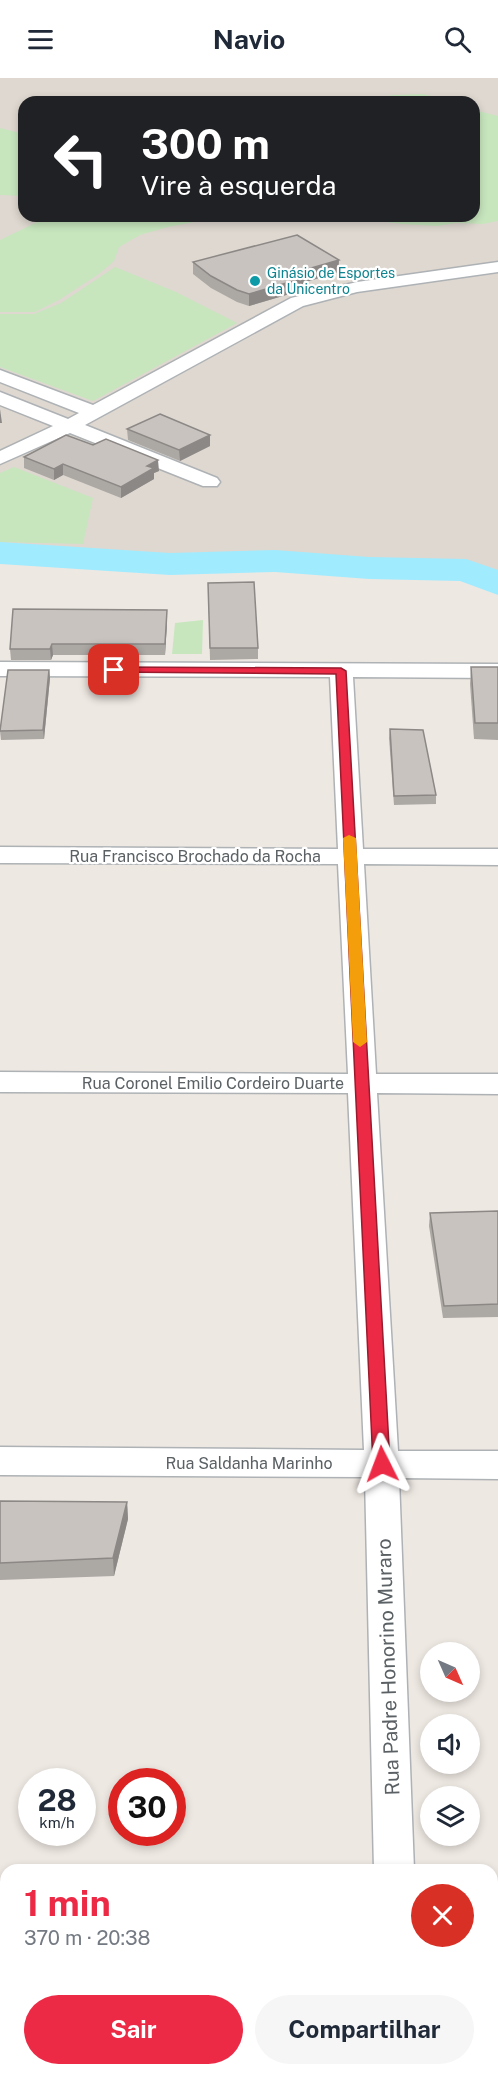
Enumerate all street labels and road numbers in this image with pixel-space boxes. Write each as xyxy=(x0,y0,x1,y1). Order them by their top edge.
street label: Rua Francisco Brochado da Rocha xyxy=(69,847,321,866)
street label: Rua Coronel Emilio Cordeiro Duarte xyxy=(82,1074,344,1093)
street label: Rua Saldanha Marinho xyxy=(165,1454,333,1473)
street label: Rua Padre Honorino Muraro xyxy=(372,1538,404,1796)

